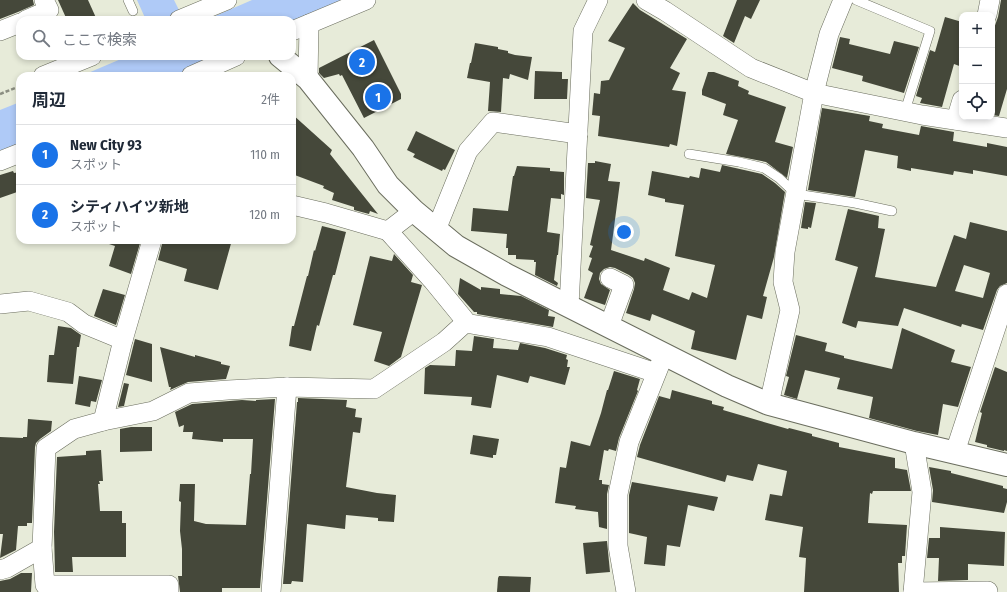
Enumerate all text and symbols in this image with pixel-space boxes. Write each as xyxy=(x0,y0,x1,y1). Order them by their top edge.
map controls xyxy=(959,12,995,120)
button: + xyxy=(959,12,995,48)
search box xyxy=(16,16,296,60)
icon: search xyxy=(30,27,52,49)
text: ここで検索 xyxy=(62,31,137,49)
pin: 2 xyxy=(349,47,375,77)
button: − xyxy=(959,48,995,84)
pin: 1 xyxy=(365,82,391,112)
button: locate xyxy=(959,84,995,120)
text: 周辺 xyxy=(32,90,66,111)
text: 2件 xyxy=(261,92,280,107)
text: New City 93 xyxy=(70,136,142,154)
text: 1 xyxy=(42,147,48,162)
text: 110 m xyxy=(250,147,280,162)
text: スポット xyxy=(70,157,122,172)
text: シティハイツ新地 xyxy=(70,198,189,216)
text: 2 xyxy=(42,207,48,222)
text: 120 m xyxy=(249,207,280,222)
text: スポット xyxy=(70,219,122,234)
your location xyxy=(614,222,634,242)

